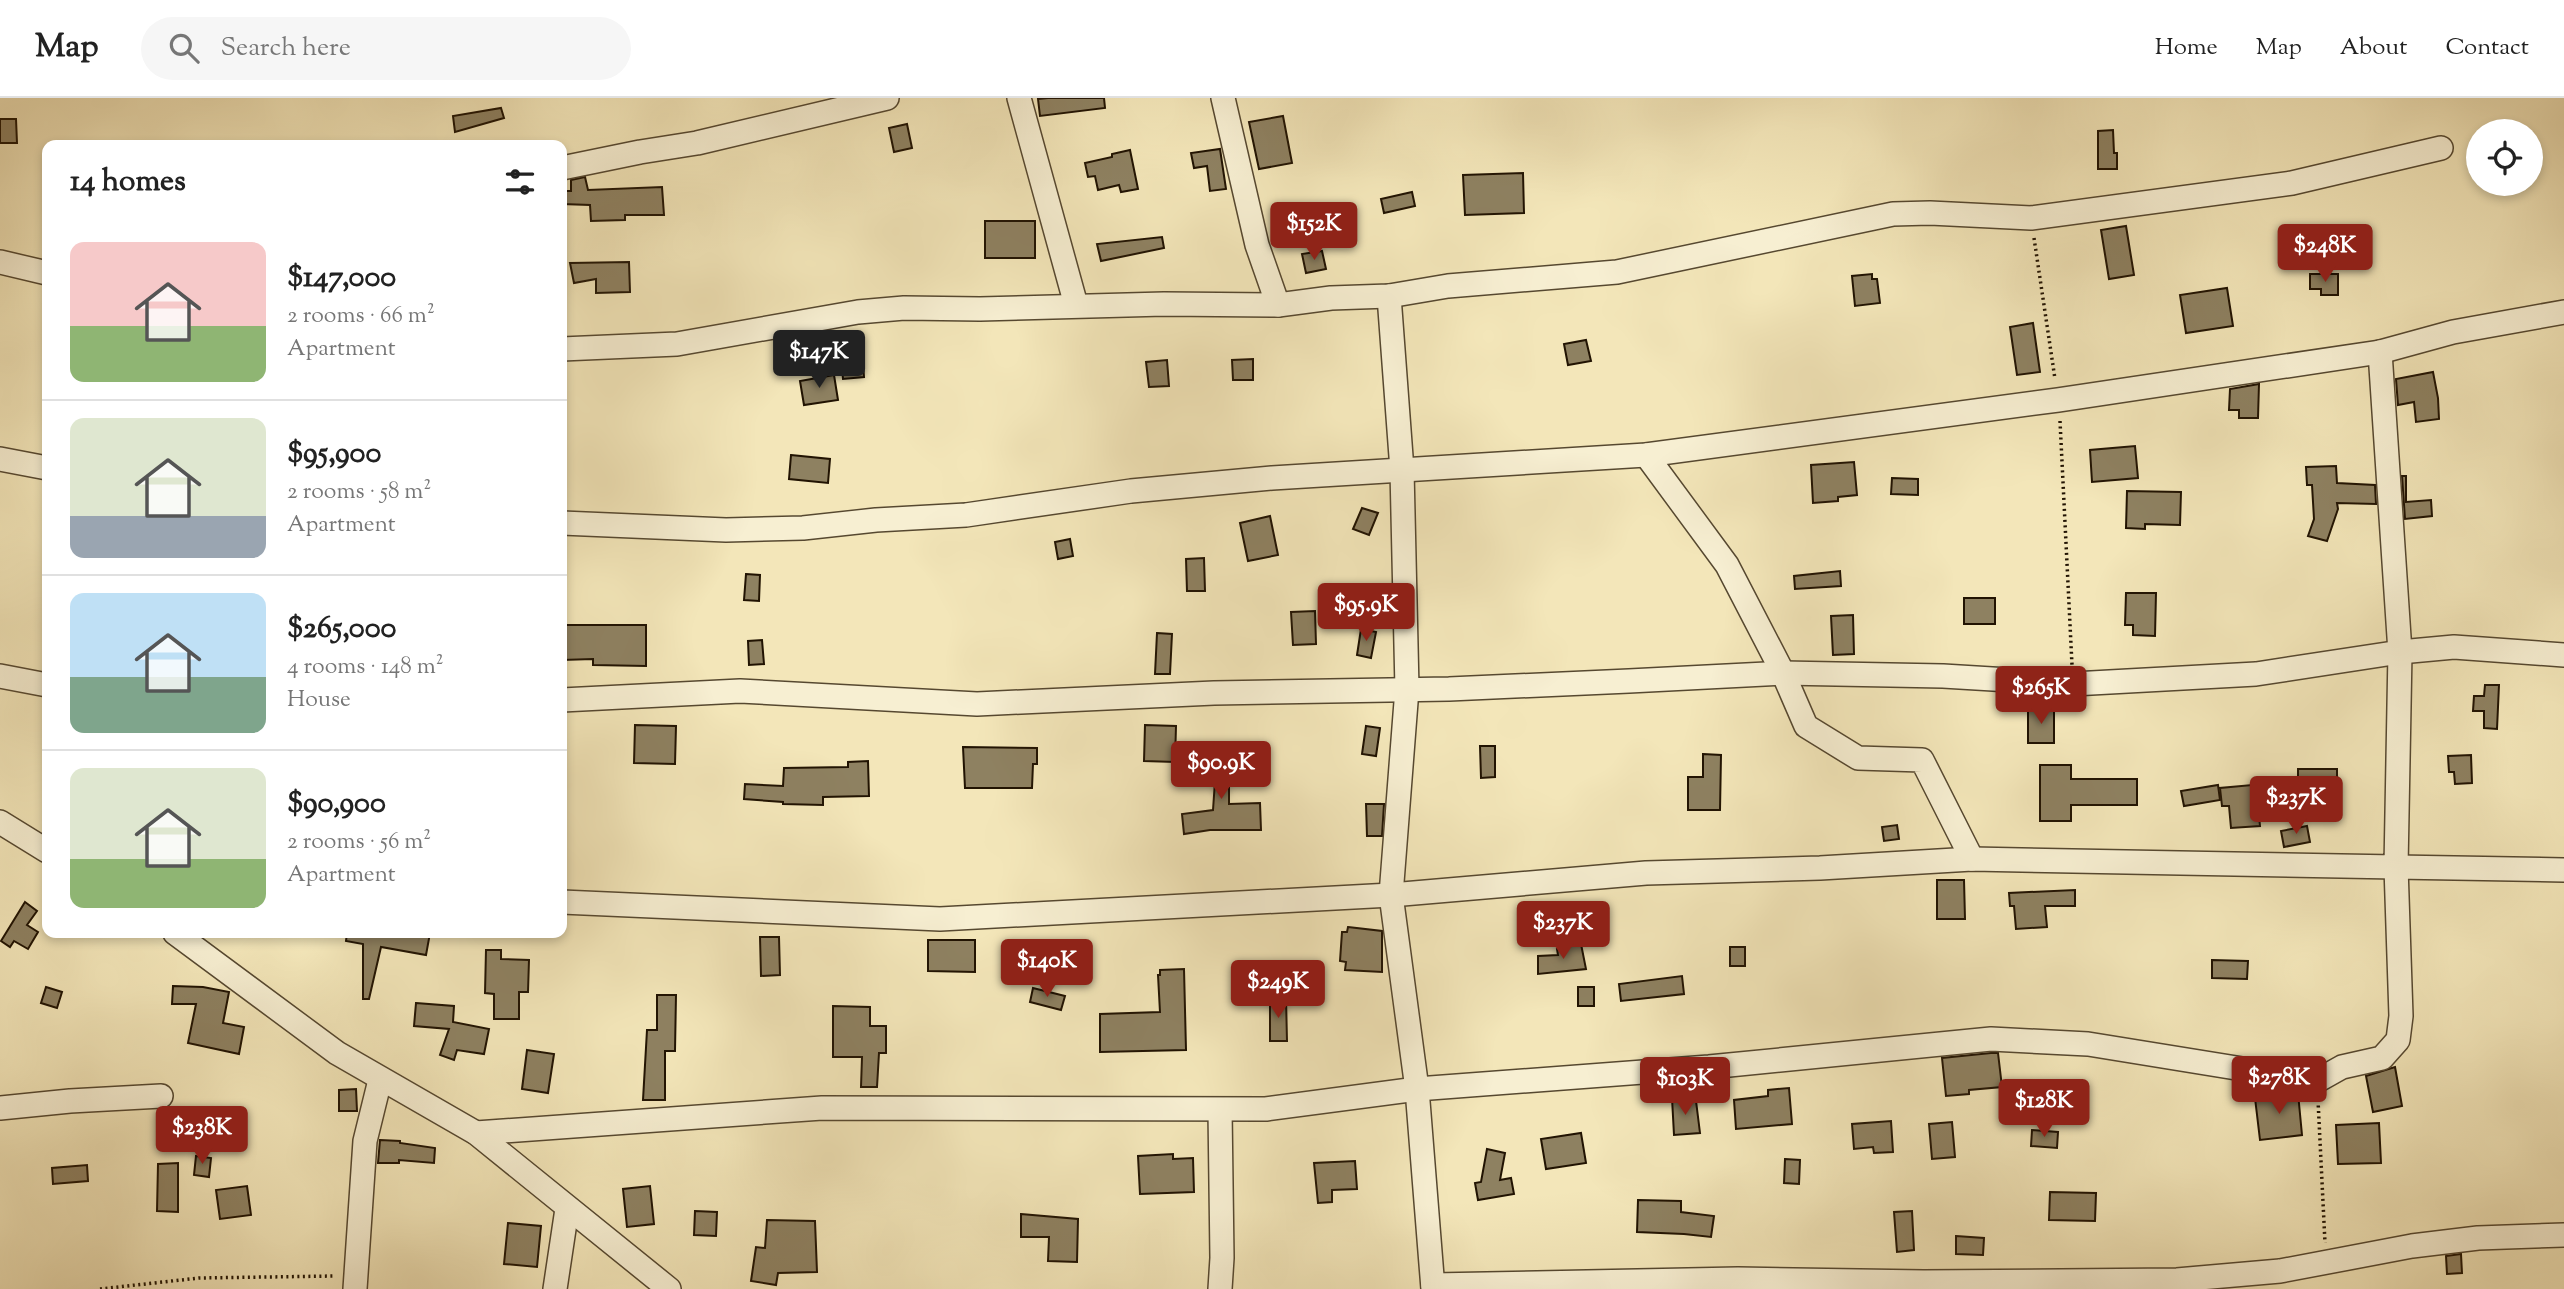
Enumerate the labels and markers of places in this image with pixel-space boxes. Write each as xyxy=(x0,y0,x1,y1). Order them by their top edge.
pin: $152K xyxy=(1265,202,1363,262)
pin: $248K xyxy=(2276,225,2374,284)
pin: $147K xyxy=(770,330,868,390)
pin: $95.9K xyxy=(1309,584,1423,643)
pin: $265K xyxy=(1992,666,2090,726)
pin: $90.9K xyxy=(1164,742,1278,801)
pin: $237K xyxy=(2247,776,2345,836)
pin: $237K xyxy=(1514,902,1612,961)
pin: $140K xyxy=(998,940,1096,999)
pin: $249K xyxy=(1229,960,1327,1020)
pin: $278K xyxy=(2230,1056,2328,1116)
pin: $103K xyxy=(1636,1058,1734,1117)
pin: $128K xyxy=(1995,1080,2093,1139)
pin: $238K xyxy=(153,1107,251,1166)

